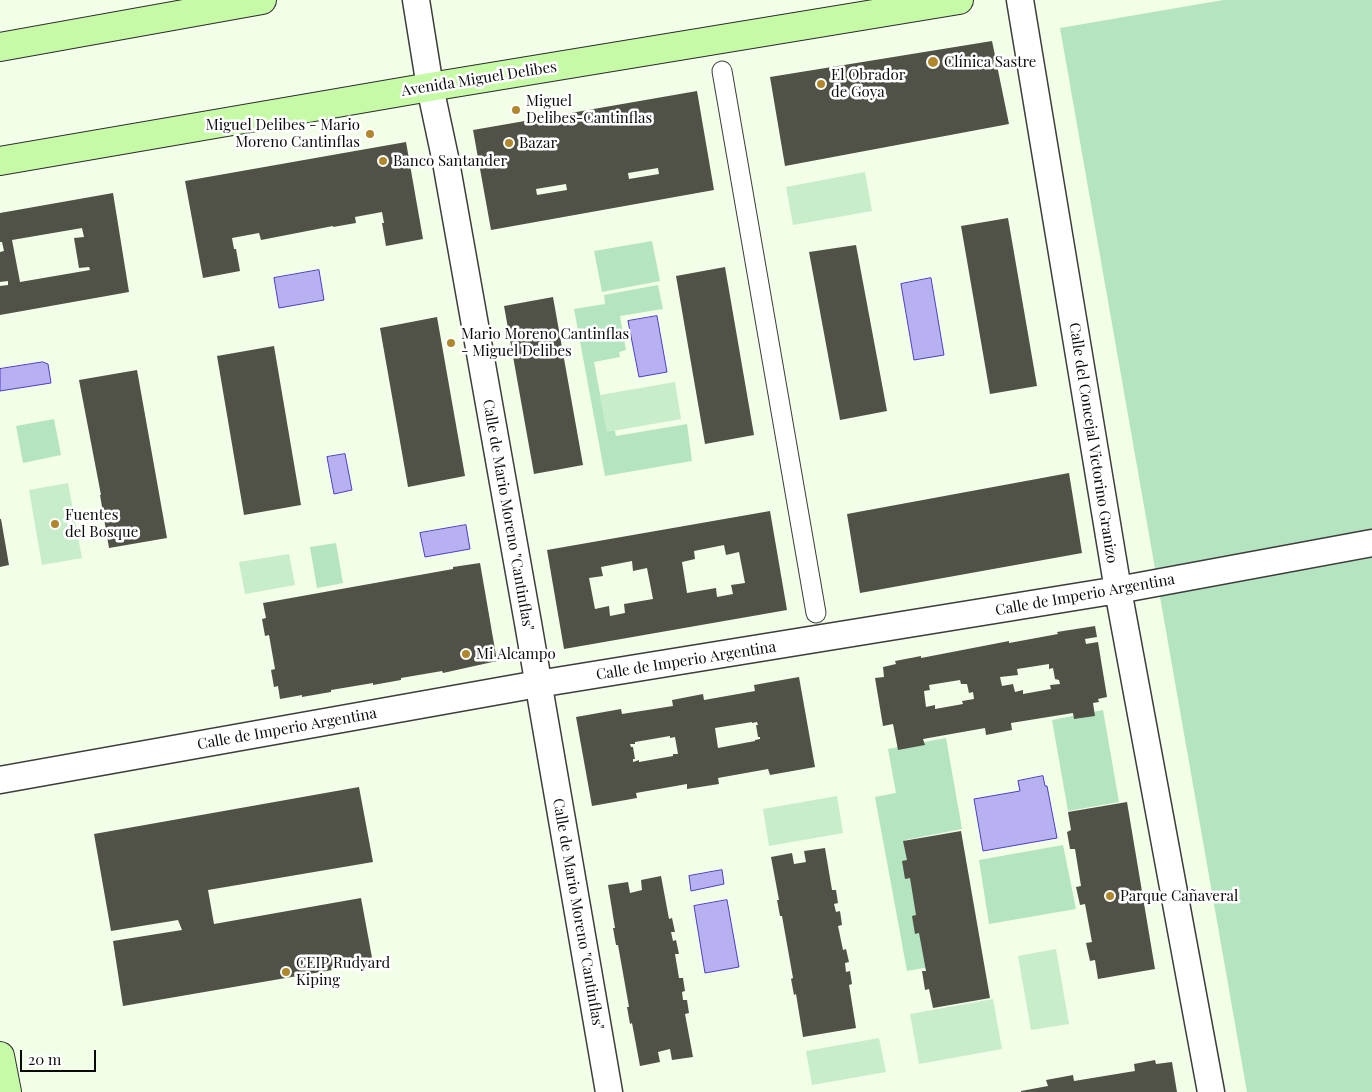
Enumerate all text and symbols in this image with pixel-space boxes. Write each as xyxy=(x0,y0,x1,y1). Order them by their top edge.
place label: Clínica Sastre xyxy=(944,53,1036,71)
marker: Clínica Sastre xyxy=(926,55,940,69)
street label: Avenida Miguel Delibes xyxy=(400,58,558,100)
place label: El Obrador de Goya xyxy=(831,66,905,101)
marker: El Obrador de Goya xyxy=(815,78,827,90)
place label: Miguel Delibes-Cantinflas xyxy=(526,92,652,127)
marker: Miguel Delibes-Cantinflas xyxy=(510,104,522,116)
place label: Miguel Delibes - Mario Moreno Cantinflas xyxy=(206,116,360,151)
marker: Miguel Delibes - Mario Moreno Cantinflas xyxy=(364,128,376,140)
place label: Bazar xyxy=(519,134,557,152)
marker: Bazar xyxy=(503,137,515,149)
place label: Banco Santander xyxy=(393,152,507,170)
marker: Banco Santander xyxy=(377,155,389,167)
street label: Calle del Concejal Victorino Granizo xyxy=(1065,321,1121,565)
place label: Mario Moreno Cantinflas - Miguel Delibes xyxy=(461,325,629,360)
marker: Mario Moreno Cantinflas - Miguel Delibes xyxy=(445,337,457,349)
street label: Calle de Mario Moreno "Cantinflas" xyxy=(479,398,537,632)
place label: Fuentes del Bosque xyxy=(65,506,138,541)
marker: Fuentes del Bosque xyxy=(49,518,61,530)
street label: Calle de Imperio Argentina xyxy=(994,570,1176,620)
street label: Calle de Imperio Argentina xyxy=(595,638,777,684)
place label: Mi Alcampo xyxy=(476,645,556,663)
marker: Mi Alcampo xyxy=(460,648,472,660)
street label: Calle de Imperio Argentina xyxy=(196,704,378,754)
street label: Calle de Mario Moreno "Cantinflas" xyxy=(549,797,607,1031)
place label: Parque Cañaveral xyxy=(1120,887,1238,905)
marker: Parque Cañaveral xyxy=(1104,890,1116,902)
place label: CEIP Rudyard Kiping xyxy=(296,954,390,989)
marker: CEIP Rudyard Kiping xyxy=(280,966,292,978)
scale bar xyxy=(22,1040,99,1072)
text: 20 m xyxy=(28,1049,61,1069)

